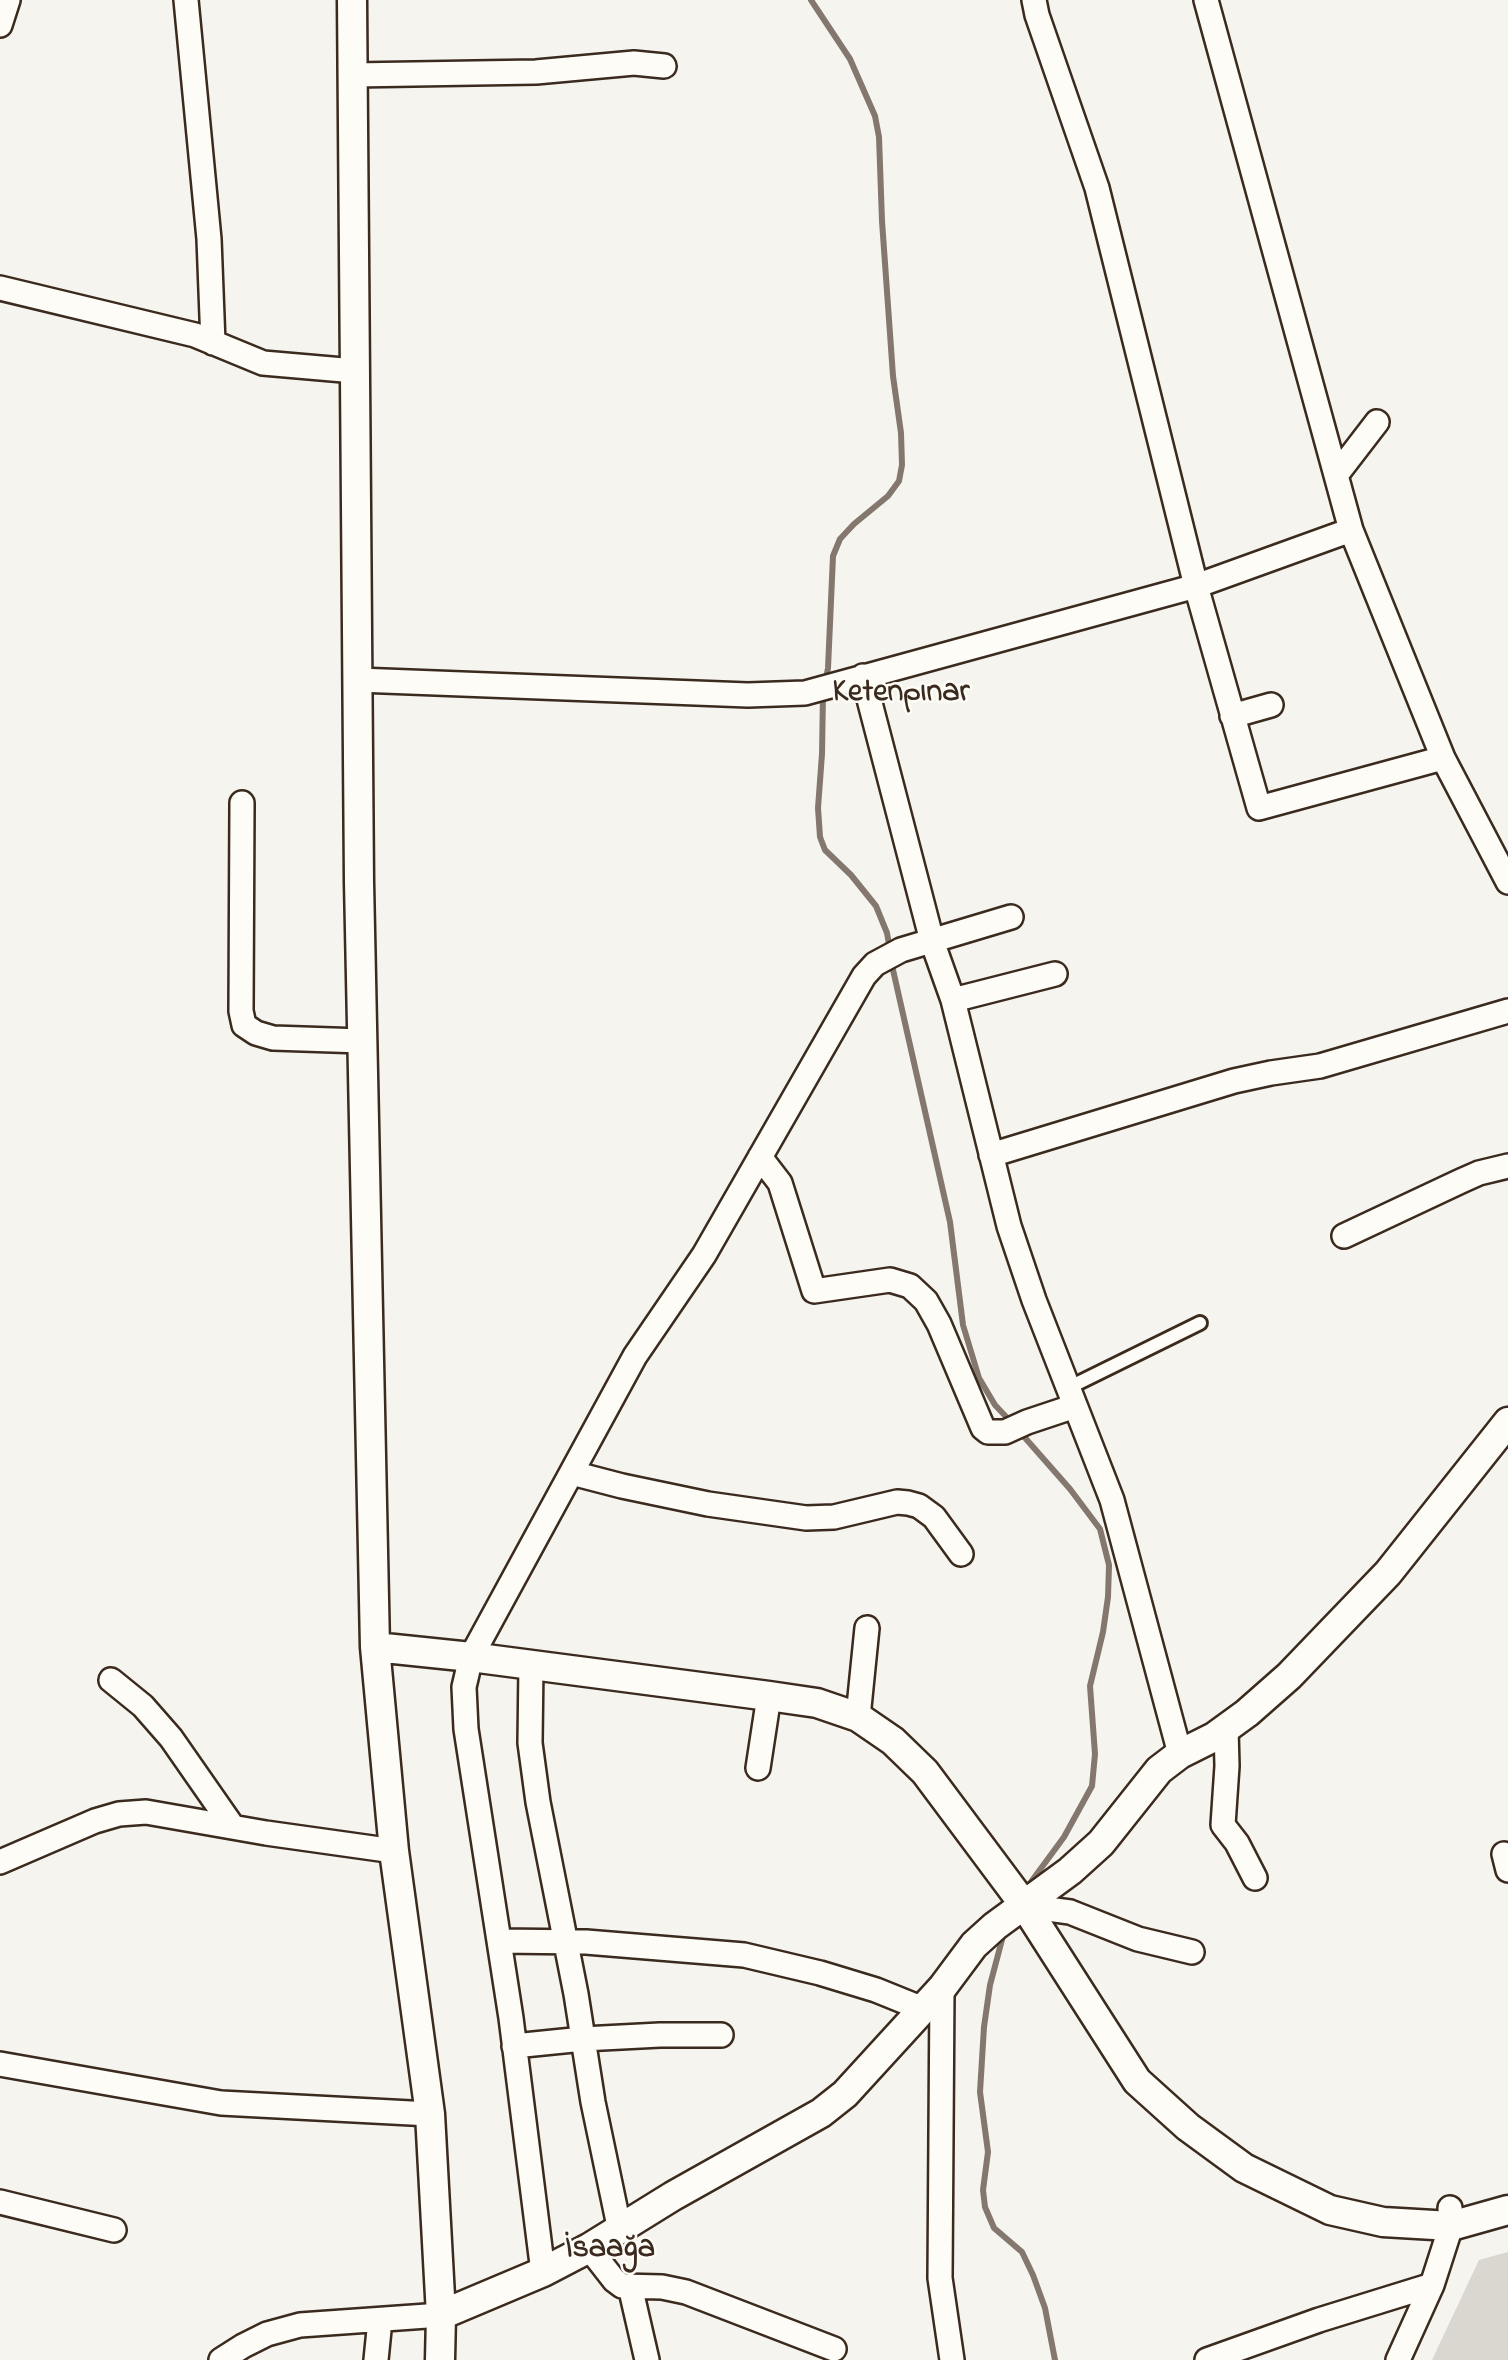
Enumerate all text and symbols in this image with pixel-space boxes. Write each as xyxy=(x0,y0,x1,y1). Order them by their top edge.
district label: Ketenpınar xyxy=(833,676,969,714)
district label: İsaağa xyxy=(565,2232,655,2270)

